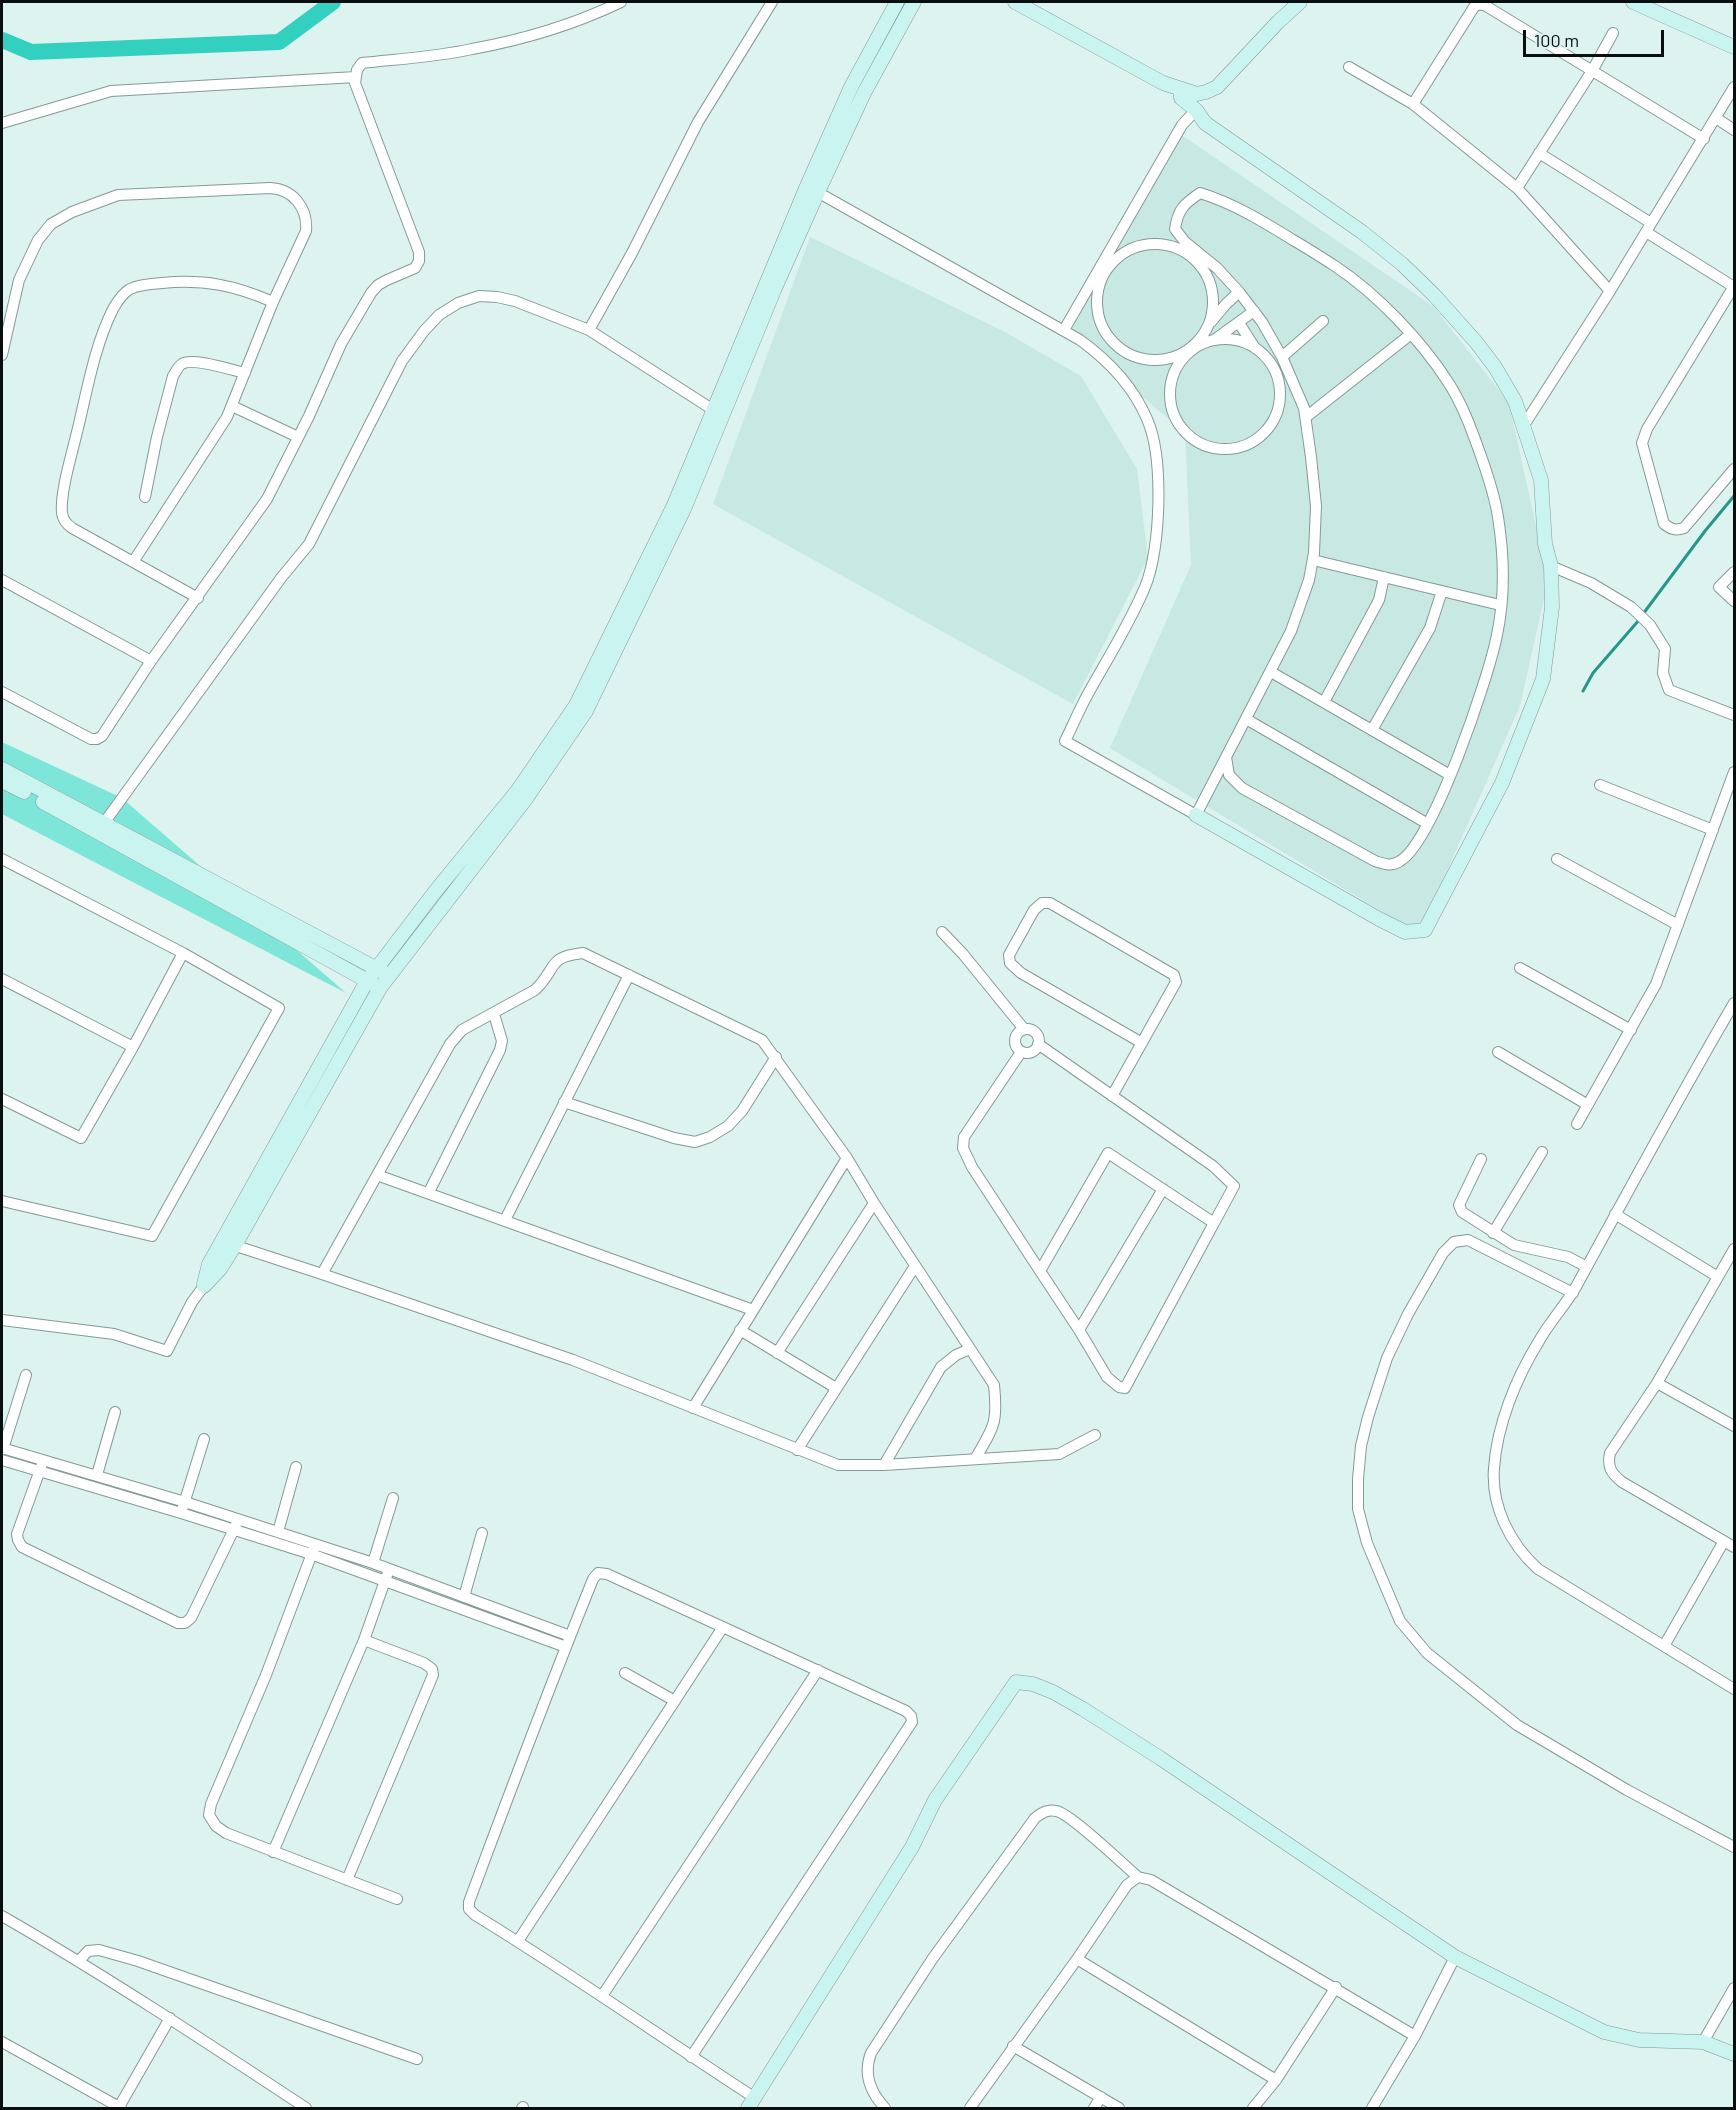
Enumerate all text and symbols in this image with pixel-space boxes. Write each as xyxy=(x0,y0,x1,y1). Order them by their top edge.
scale bar xyxy=(1526,18,1667,56)
text: 100 m xyxy=(1534,29,1579,51)

